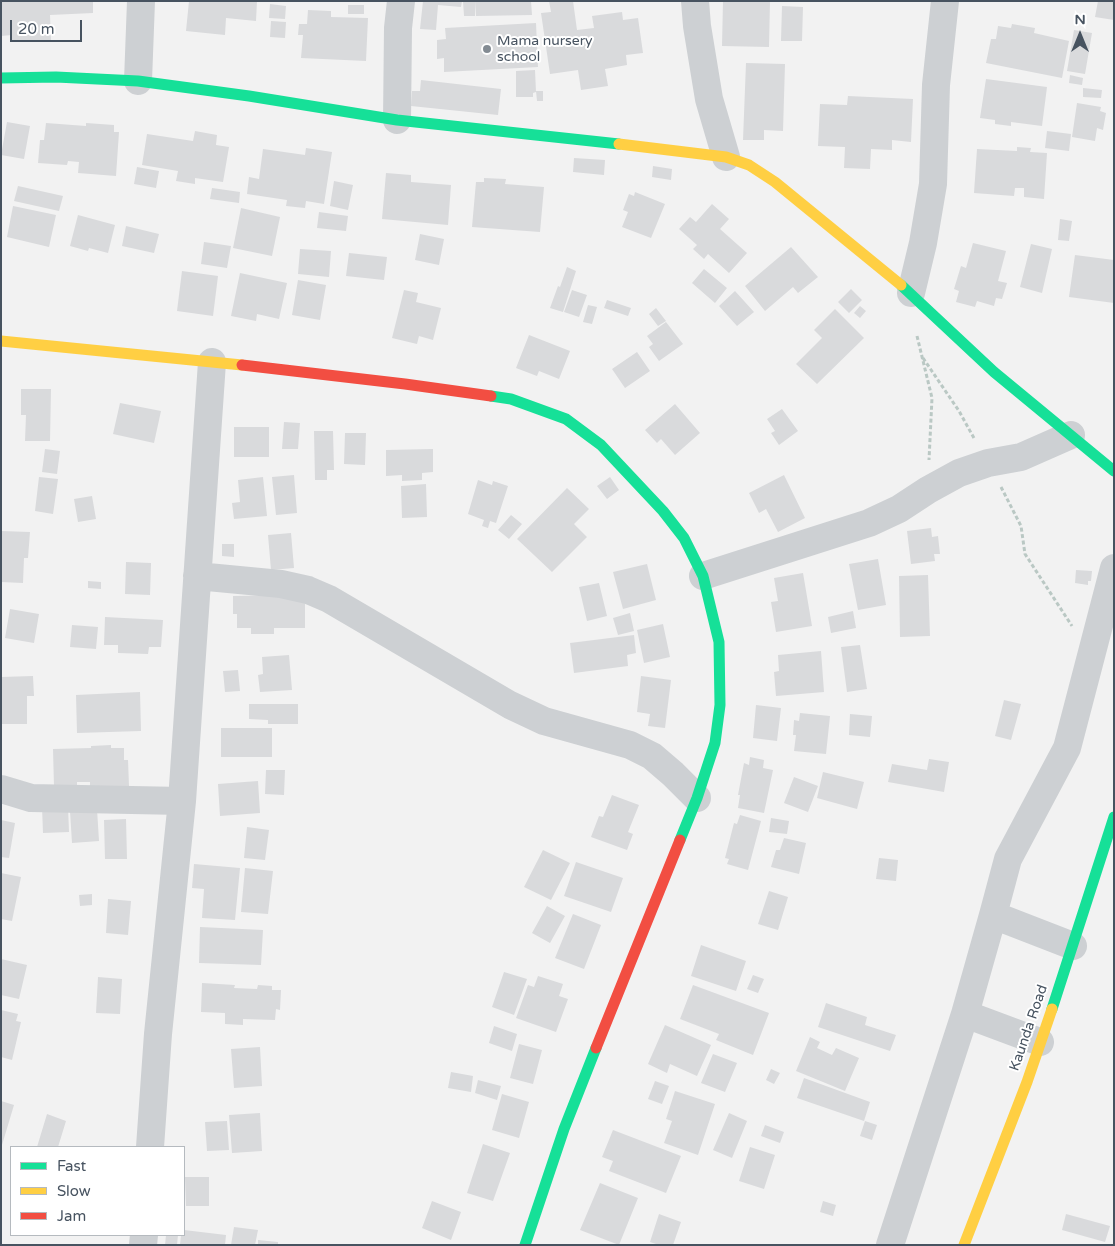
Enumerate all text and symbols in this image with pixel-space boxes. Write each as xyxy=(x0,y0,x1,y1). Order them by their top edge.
scale bar xyxy=(12,10,85,42)
north arrow xyxy=(1055,10,1105,60)
text: N xyxy=(1074,11,1086,28)
text: 20 m xyxy=(18,20,55,38)
place label: Mama nursery school xyxy=(497,33,593,65)
marker: Mama nursery school xyxy=(481,43,493,55)
street label: Kaunda Road xyxy=(1006,983,1052,1073)
legend xyxy=(10,1146,185,1236)
text: Fast xyxy=(57,1157,86,1175)
text: Slow xyxy=(57,1182,91,1200)
text: Jam xyxy=(57,1207,86,1225)

